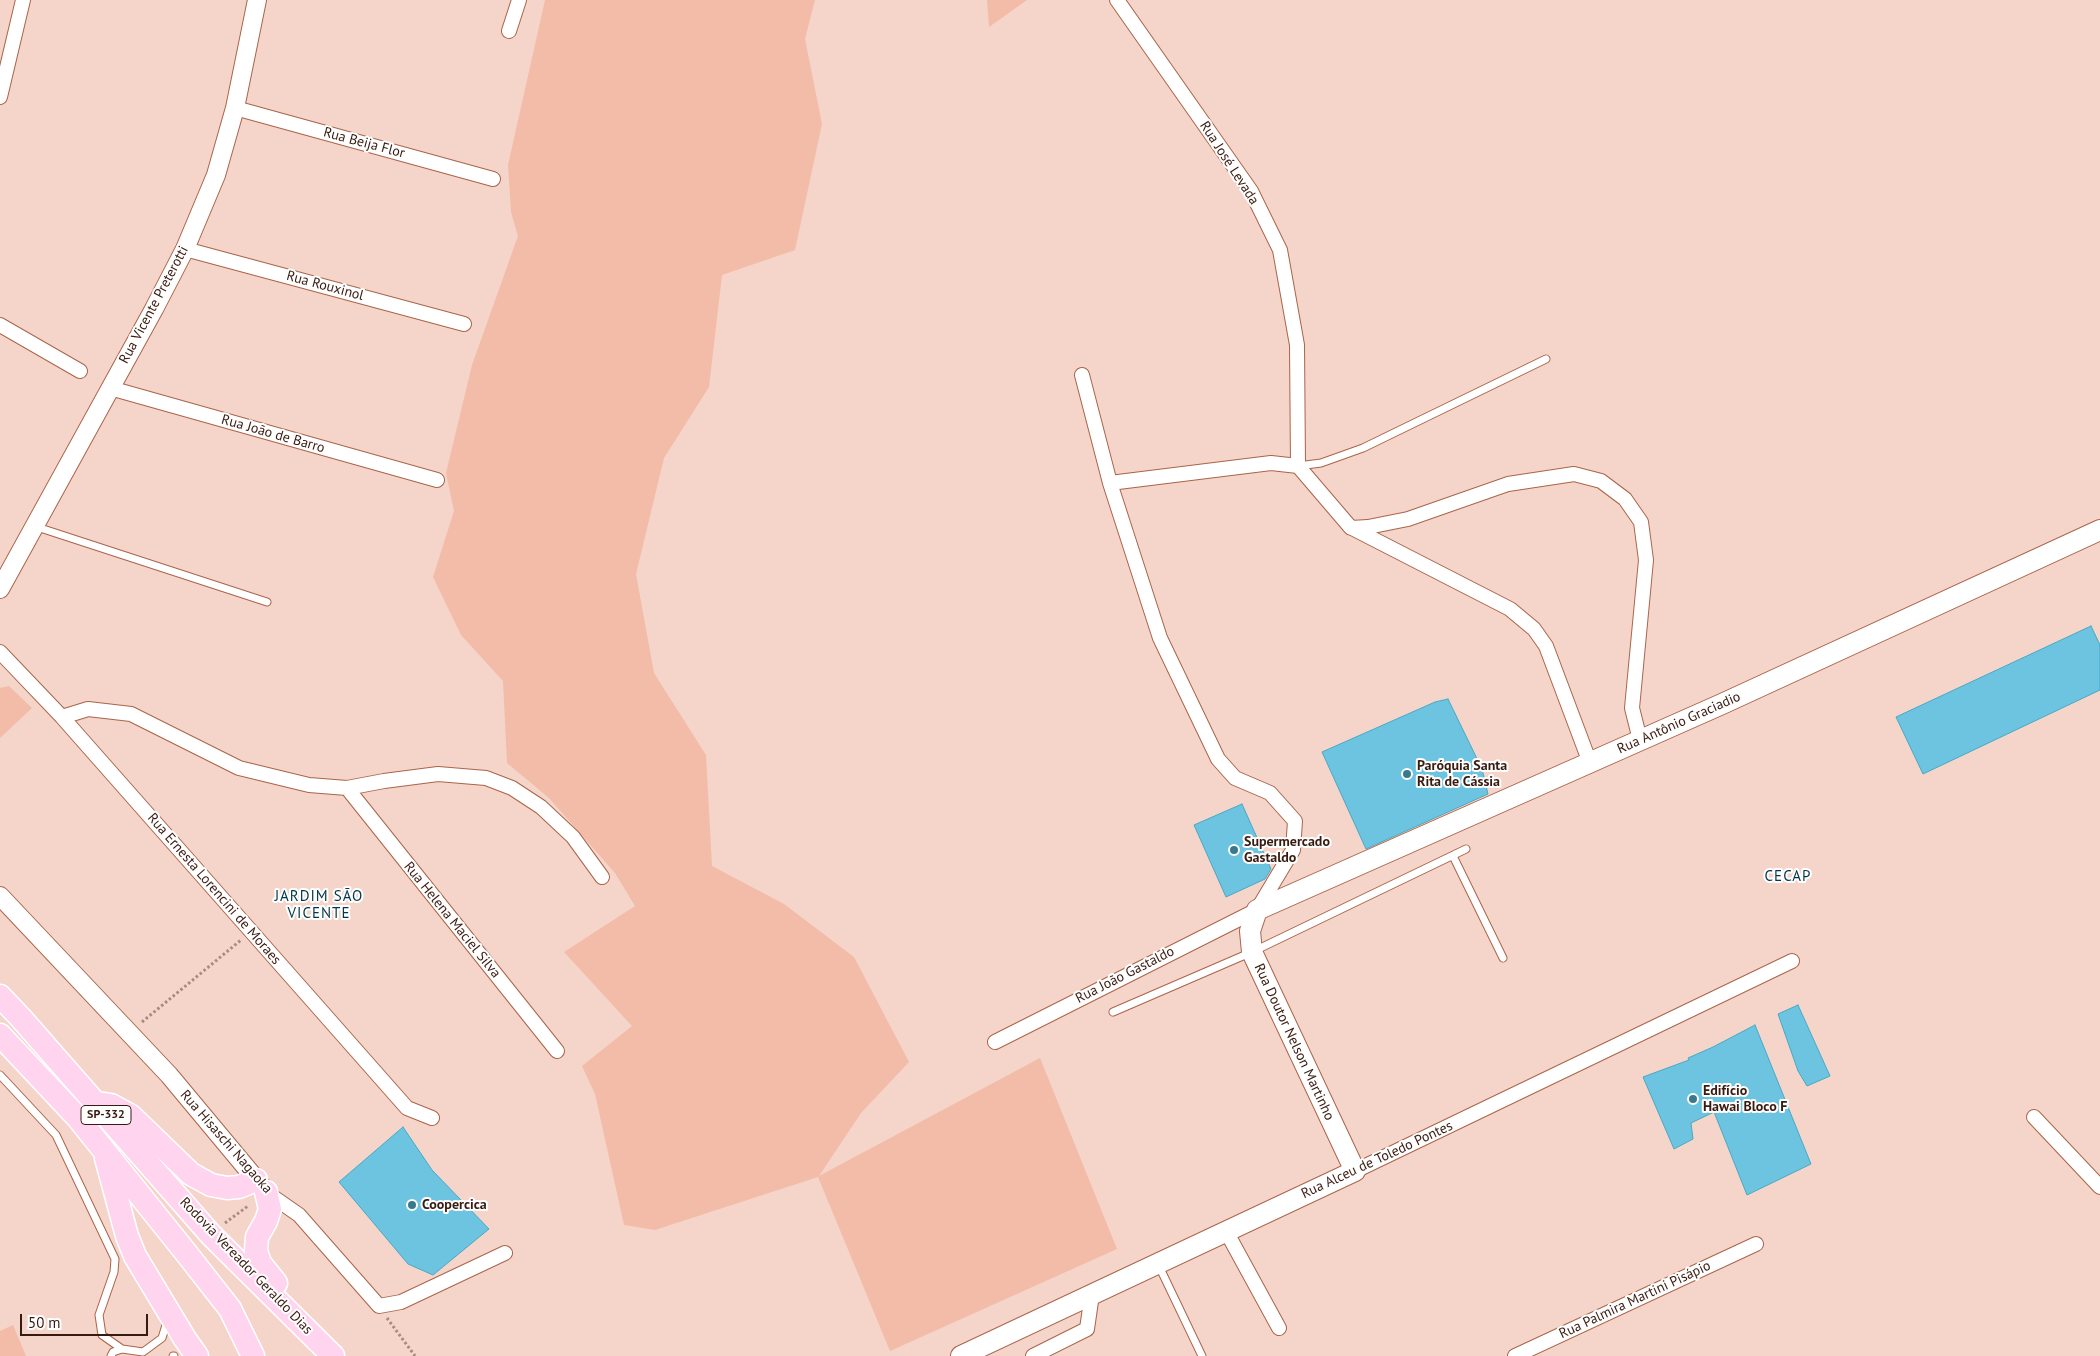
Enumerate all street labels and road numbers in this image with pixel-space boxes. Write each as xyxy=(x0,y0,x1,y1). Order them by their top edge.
street label: Rua José Levada xyxy=(1196,118,1262,208)
street label: Rua Beija Flor xyxy=(322,124,406,162)
street label: Rua Vicente Preterotti xyxy=(116,243,192,367)
street label: Rua Rouxinol xyxy=(285,268,365,304)
street label: Rua João de Barro xyxy=(219,411,327,457)
street label: Rua Antônio Graciadio xyxy=(1615,688,1743,758)
street label: Rua Ernesta Lorencini de Moraes xyxy=(144,810,284,968)
street label: Rua Helena Maciel Silva xyxy=(400,859,504,981)
street label: Rua João Gastaldo xyxy=(1073,943,1177,1007)
street label: Rua Doutor Nelson Martinho xyxy=(1250,961,1338,1123)
street label: Rua Hisaschi Nagaoka xyxy=(176,1087,276,1197)
road number: SP-332 xyxy=(81,1106,131,1124)
street label: Rua Alceu de Toledo Pontes xyxy=(1299,1118,1455,1202)
street label: Rodovia Vereador Geraldo Dias xyxy=(176,1194,316,1338)
street label: Rua Palmira Martini Pisápio xyxy=(1556,1257,1714,1343)

